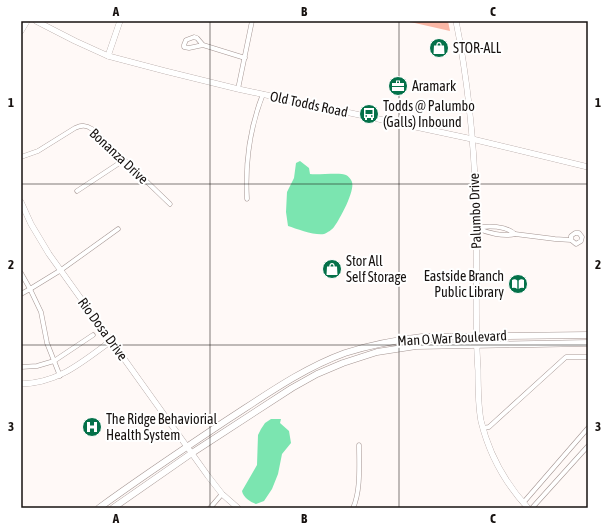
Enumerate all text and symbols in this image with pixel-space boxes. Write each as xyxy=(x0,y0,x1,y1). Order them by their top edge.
text: A xyxy=(112,4,120,19)
text: B xyxy=(301,4,308,19)
text: C xyxy=(490,4,496,19)
shop icon: STOR-ALL xyxy=(428,37,450,59)
place label: STOR-ALL xyxy=(453,40,502,56)
office icon: Aramark xyxy=(387,75,409,97)
place label: Aramark xyxy=(412,78,456,94)
street label: Old Todds Road xyxy=(269,88,349,120)
text: 1 xyxy=(8,95,14,110)
text: 1 xyxy=(595,95,601,110)
place label: Todds @ Palumbo (Galls) Inbound xyxy=(383,98,475,130)
bus stop icon: Todds @ Palumbo (Galls) Inbound xyxy=(358,103,380,125)
street label: Bonanza Drive xyxy=(87,125,151,187)
street label: Palumbo Drive xyxy=(466,173,484,249)
place label: Stor All Self Storage xyxy=(346,253,407,285)
text: 2 xyxy=(8,257,14,272)
text: 2 xyxy=(595,257,601,272)
shop icon: Stor All Self Storage xyxy=(321,258,343,280)
place label: Eastside Branch Public Library xyxy=(424,268,504,300)
library icon: Eastside Branch Public Library xyxy=(507,273,529,295)
street label: Rio Dosa Drive xyxy=(75,294,131,364)
street label: Man O War Boulevard xyxy=(397,327,507,349)
place label: The Ridge Behaviorial Health System xyxy=(106,411,218,443)
hospital icon: The Ridge Behaviorial Health System xyxy=(81,416,103,438)
text: 3 xyxy=(8,419,14,434)
text: 3 xyxy=(595,419,601,434)
text: A xyxy=(112,511,120,526)
text: B xyxy=(301,511,308,526)
text: C xyxy=(490,511,496,526)

